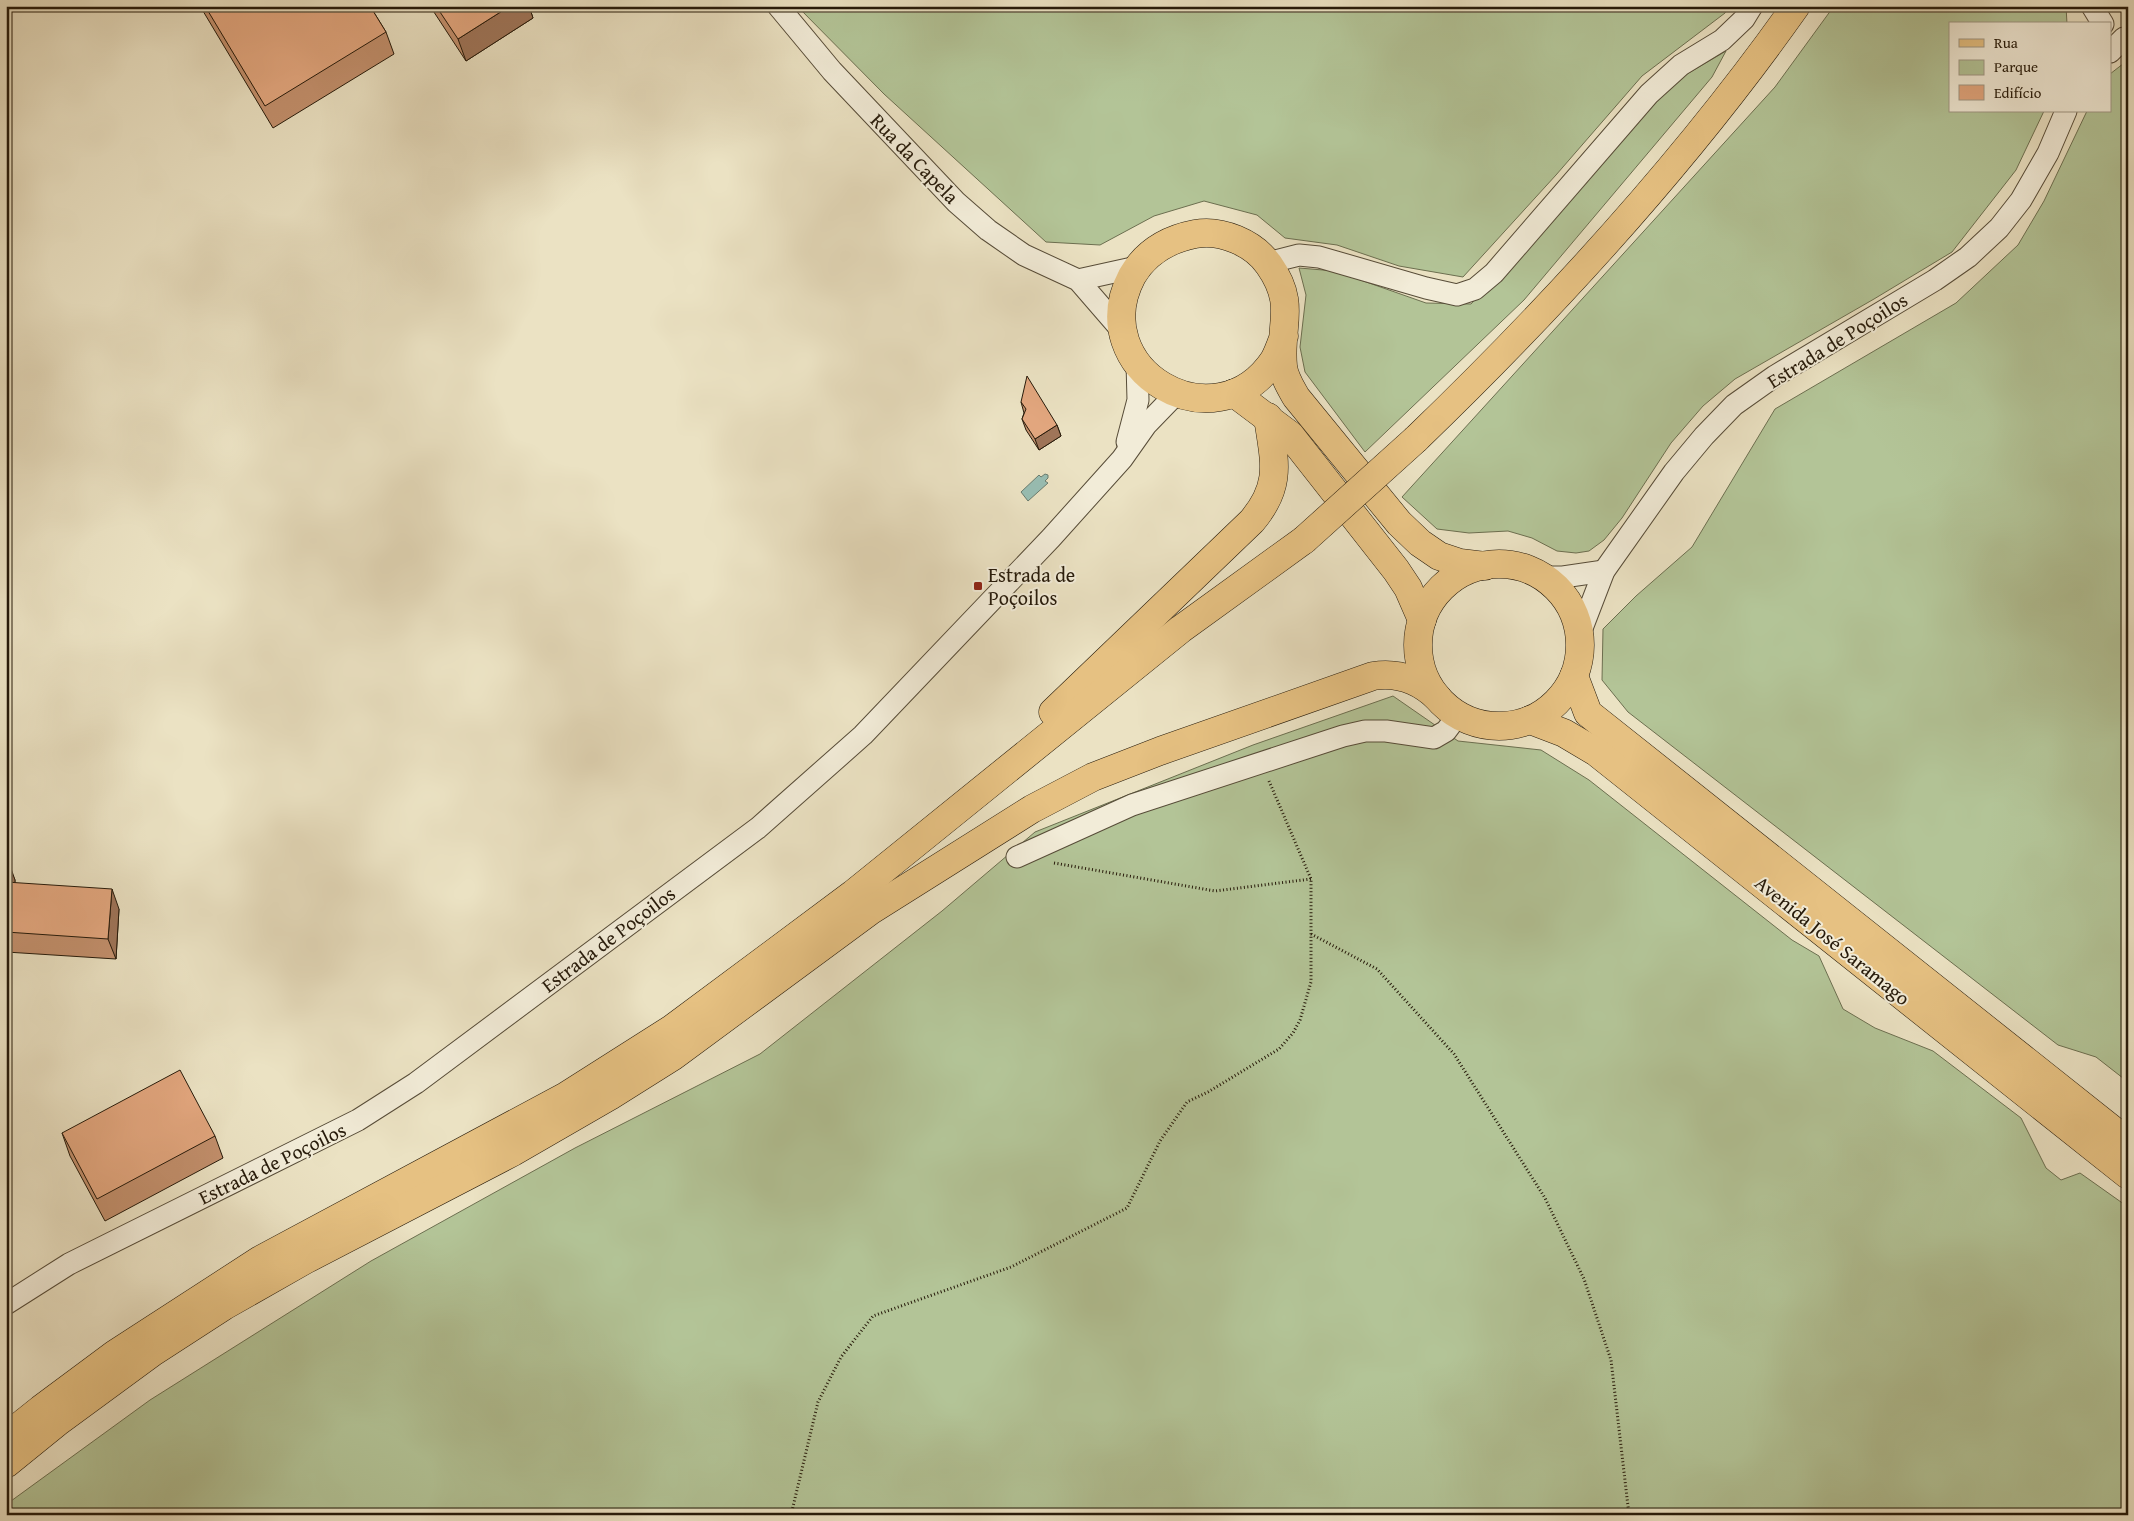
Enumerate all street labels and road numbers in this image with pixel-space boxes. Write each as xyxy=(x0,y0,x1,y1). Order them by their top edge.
street label: Rua da Capela xyxy=(864,106,966,210)
street label: Estrada de Poçoilos xyxy=(1761,285,1913,395)
street label: Avenida José Saramago xyxy=(1749,868,1917,1012)
street label: Estrada de Poçoilos xyxy=(535,879,681,999)
street label: Estrada de Poçoilos xyxy=(193,1115,351,1211)

